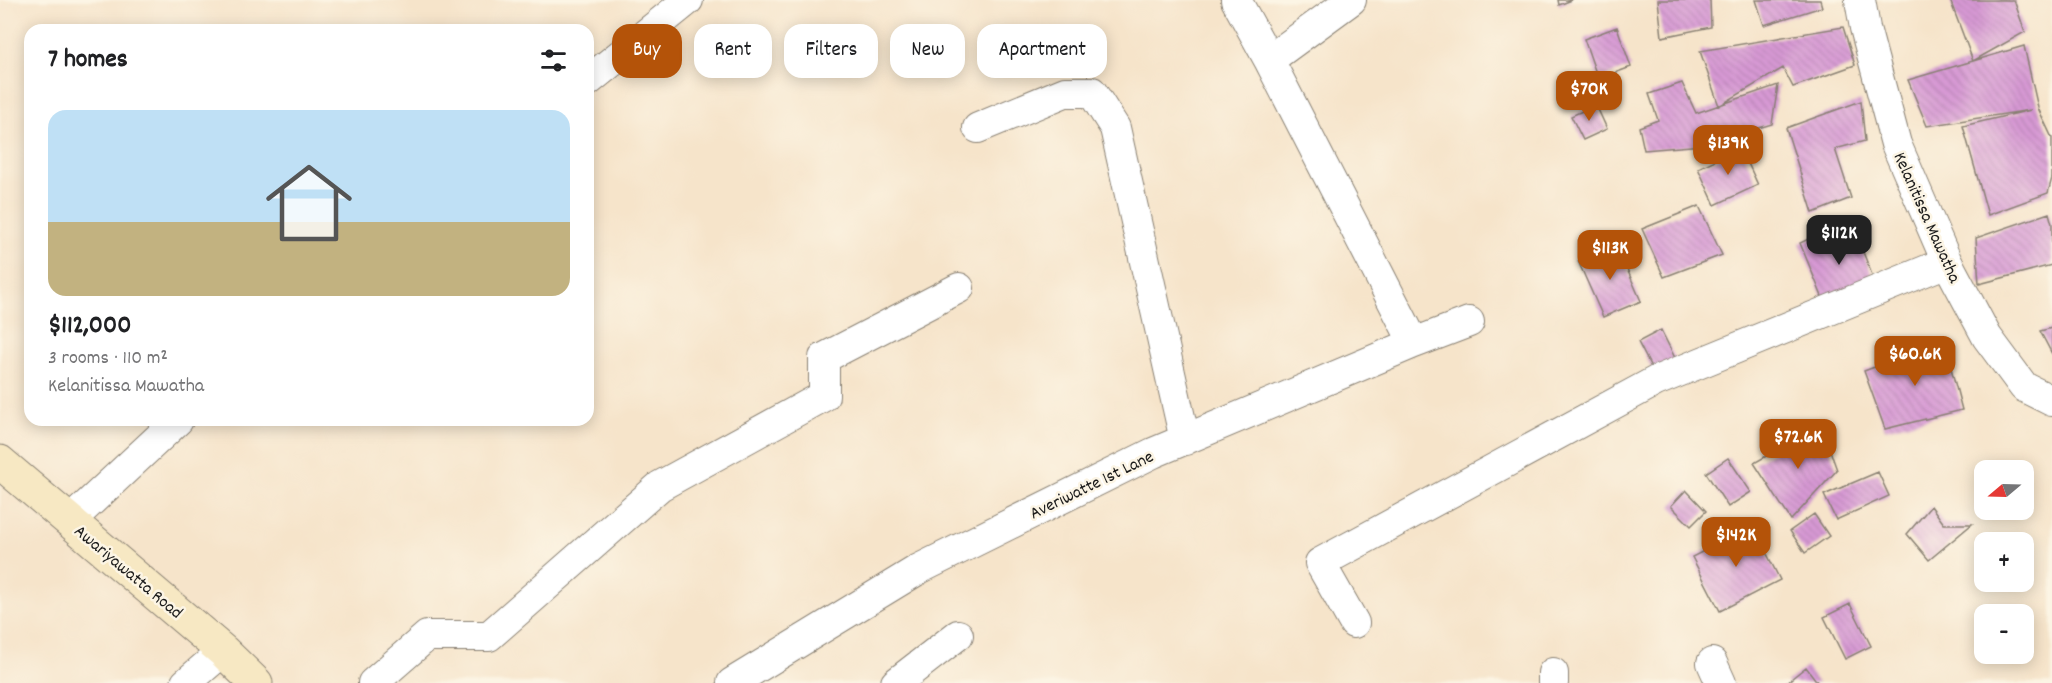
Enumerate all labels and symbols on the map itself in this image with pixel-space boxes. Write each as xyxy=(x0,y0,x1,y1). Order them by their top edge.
pin: $70K xyxy=(1553,71,1625,122)
pin: $139K xyxy=(1686,125,1770,176)
street label: Kelanitissa Mawatha xyxy=(1886,149,1966,288)
pin: $112K xyxy=(1797,215,1881,266)
pin: $113K xyxy=(1568,230,1652,281)
pin: $60.6K xyxy=(1866,336,1964,387)
pin: $72.6K xyxy=(1749,419,1847,470)
street label: Averiwatte 1st Lane xyxy=(1026,445,1158,527)
north arrow xyxy=(1974,460,2034,520)
pin: $142K xyxy=(1694,517,1778,568)
street label: Awariyawatta Road xyxy=(68,520,187,626)

